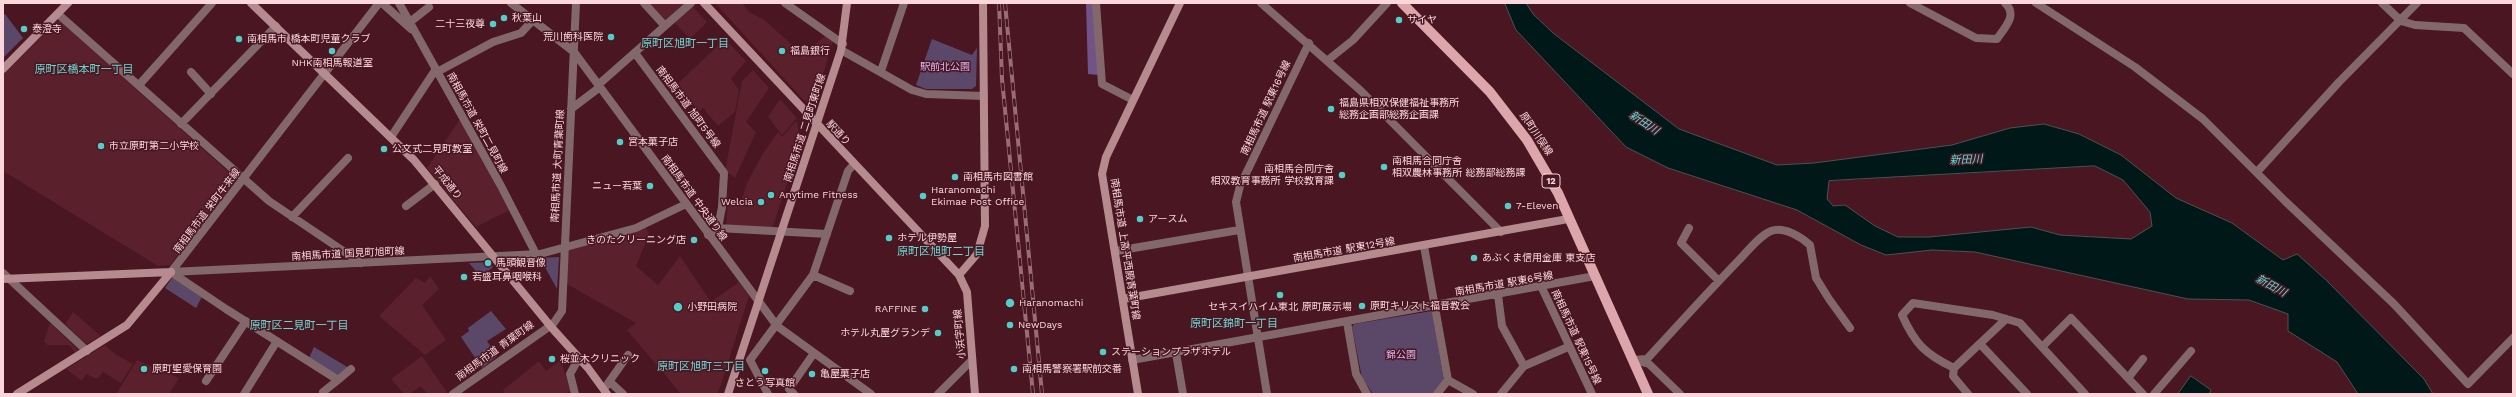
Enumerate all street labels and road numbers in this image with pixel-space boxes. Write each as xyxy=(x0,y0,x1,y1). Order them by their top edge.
street label: 南相馬市道 駅東16号線 xyxy=(1239,59,1293,157)
street label: 南相馬市道 旭町5号線 xyxy=(653,64,723,150)
street label: 南相馬市道 栄町二見町線 xyxy=(444,70,510,176)
street label: 南相馬市道 二見町東町線 xyxy=(782,72,828,184)
street label: 南相馬市道 大町青葉町線 xyxy=(549,109,567,223)
street label: 原町川俣線 xyxy=(1517,110,1555,158)
street label: 駅通り xyxy=(823,118,853,148)
street label: 南相馬市道 中央通り線 xyxy=(659,153,729,243)
street label: 平成通り xyxy=(430,164,464,202)
street label: 南相馬市道 栄町牛来線 xyxy=(171,166,243,256)
road number: 12 xyxy=(1542,174,1560,188)
street label: 南相馬市道 上高平西殿青葉町線 xyxy=(1108,177,1142,321)
street label: 南相馬市道 駅東12号線 xyxy=(1292,235,1396,265)
street label: 南相馬市道 国見町旭町線 xyxy=(291,245,405,263)
street label: 南相馬市道 駅東6号線 xyxy=(1454,269,1554,299)
street label: 南相馬市道 駅東15号線 xyxy=(1549,288,1603,386)
street label: 小浜字町線 xyxy=(952,309,968,359)
street label: 南相馬市道 青葉町線 xyxy=(454,319,536,383)

